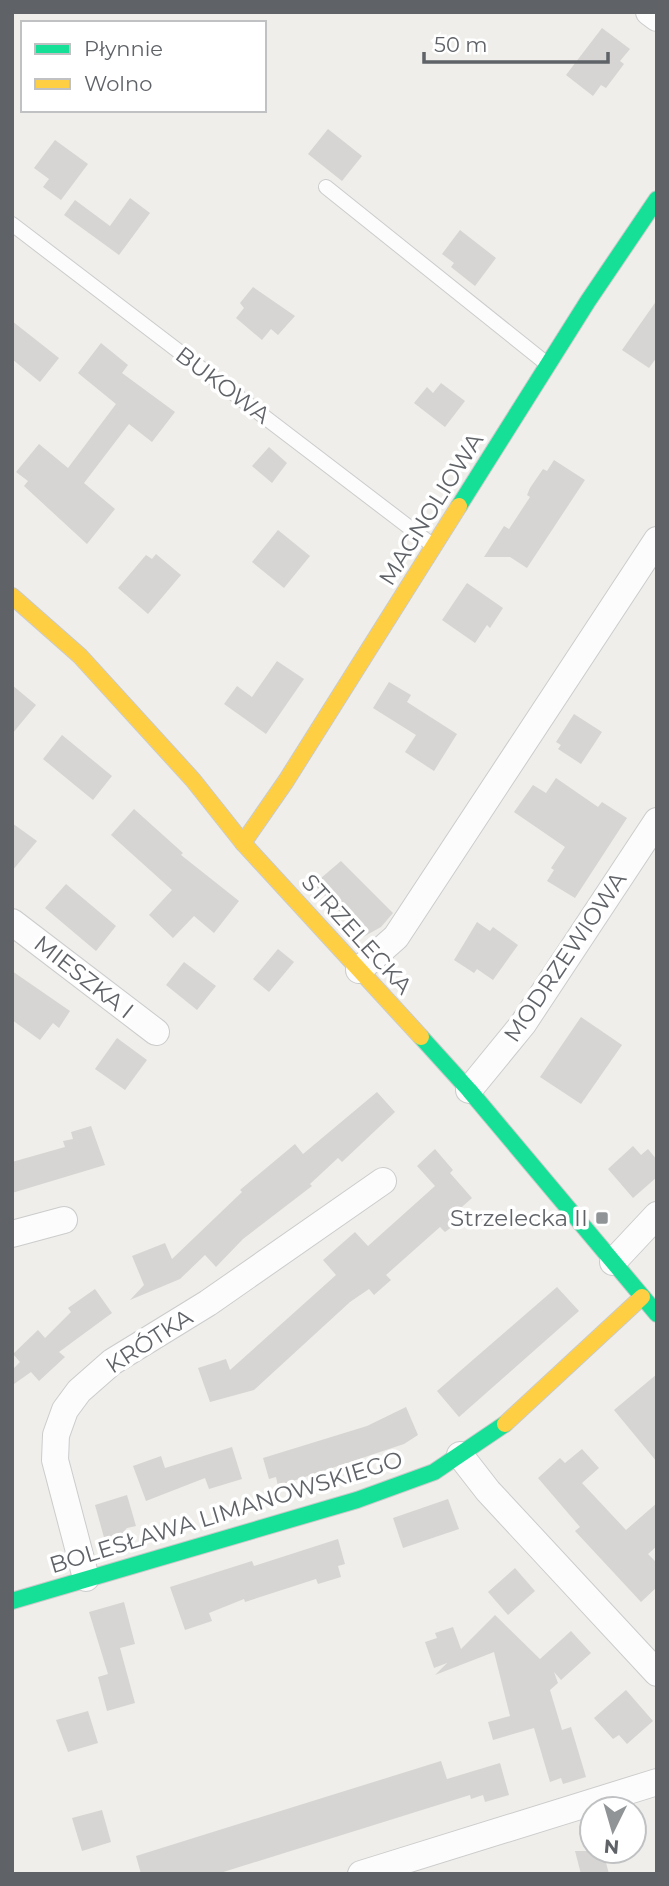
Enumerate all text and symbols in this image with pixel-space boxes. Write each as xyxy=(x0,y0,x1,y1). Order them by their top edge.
legend xyxy=(21,21,266,112)
scale bar xyxy=(424,21,608,65)
text: 50 m xyxy=(434,32,488,57)
text: Płynnie xyxy=(84,36,163,61)
text: Wolno xyxy=(84,71,152,96)
street label: BUKOWA xyxy=(170,340,276,430)
street label: MAGNOLIOWA xyxy=(373,427,489,590)
street label: MODRZEWIOWA xyxy=(498,866,633,1047)
street label: STRZELECKA xyxy=(296,868,418,1000)
street label: MIESZKA I xyxy=(29,929,139,1025)
place label: Strzelecka II xyxy=(450,1204,588,1232)
marker: Strzelecka II xyxy=(594,1210,610,1226)
street label: KRÓTKA xyxy=(101,1302,198,1379)
street label: BOLESŁAWA LIMANOWSKIEGO xyxy=(46,1445,406,1579)
north arrow xyxy=(578,1795,648,1865)
text: N xyxy=(603,1834,620,1859)

